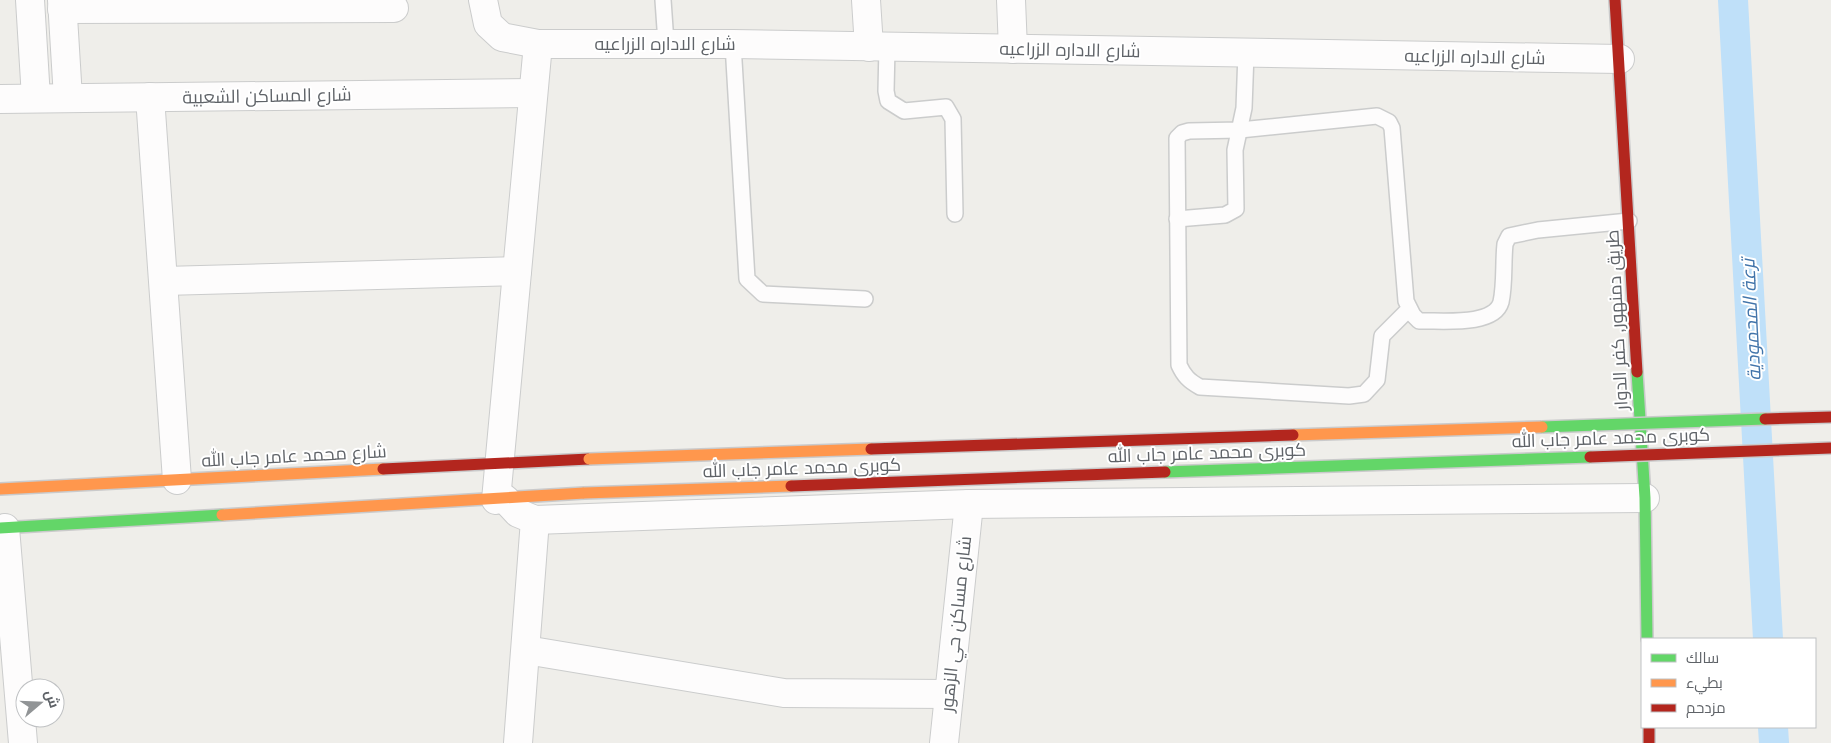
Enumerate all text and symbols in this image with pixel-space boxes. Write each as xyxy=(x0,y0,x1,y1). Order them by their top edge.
street label: شارع الاداره الزراعيه xyxy=(594,34,736,56)
street label: شارع الاداره الزراعيه xyxy=(999,39,1141,63)
street label: شارع الاداره الزراعيه xyxy=(1404,46,1546,70)
street label: شارع المساكن الشعبية xyxy=(182,85,352,109)
street label: طريق دمنهور, كفر الدوار xyxy=(1602,229,1634,412)
water label: ترعة المحمودية xyxy=(1737,255,1766,381)
street label: كوبرى محمد عامر جاب الله xyxy=(1511,423,1711,452)
street label: كوبرى محمد عامر جاب الله xyxy=(1107,438,1307,467)
street label: شارع محمد عامر جاب الله xyxy=(201,439,387,473)
street label: كوبرى محمد عامر جاب الله xyxy=(702,453,902,482)
street label: شارع مساكن حي الزهور xyxy=(937,535,979,714)
legend xyxy=(1641,638,1816,728)
text: سالك xyxy=(1686,649,1719,666)
text: بطيء xyxy=(1686,674,1723,695)
north arrow xyxy=(15,678,65,728)
text: ش xyxy=(41,688,63,710)
text: مزدحم xyxy=(1686,699,1726,718)

